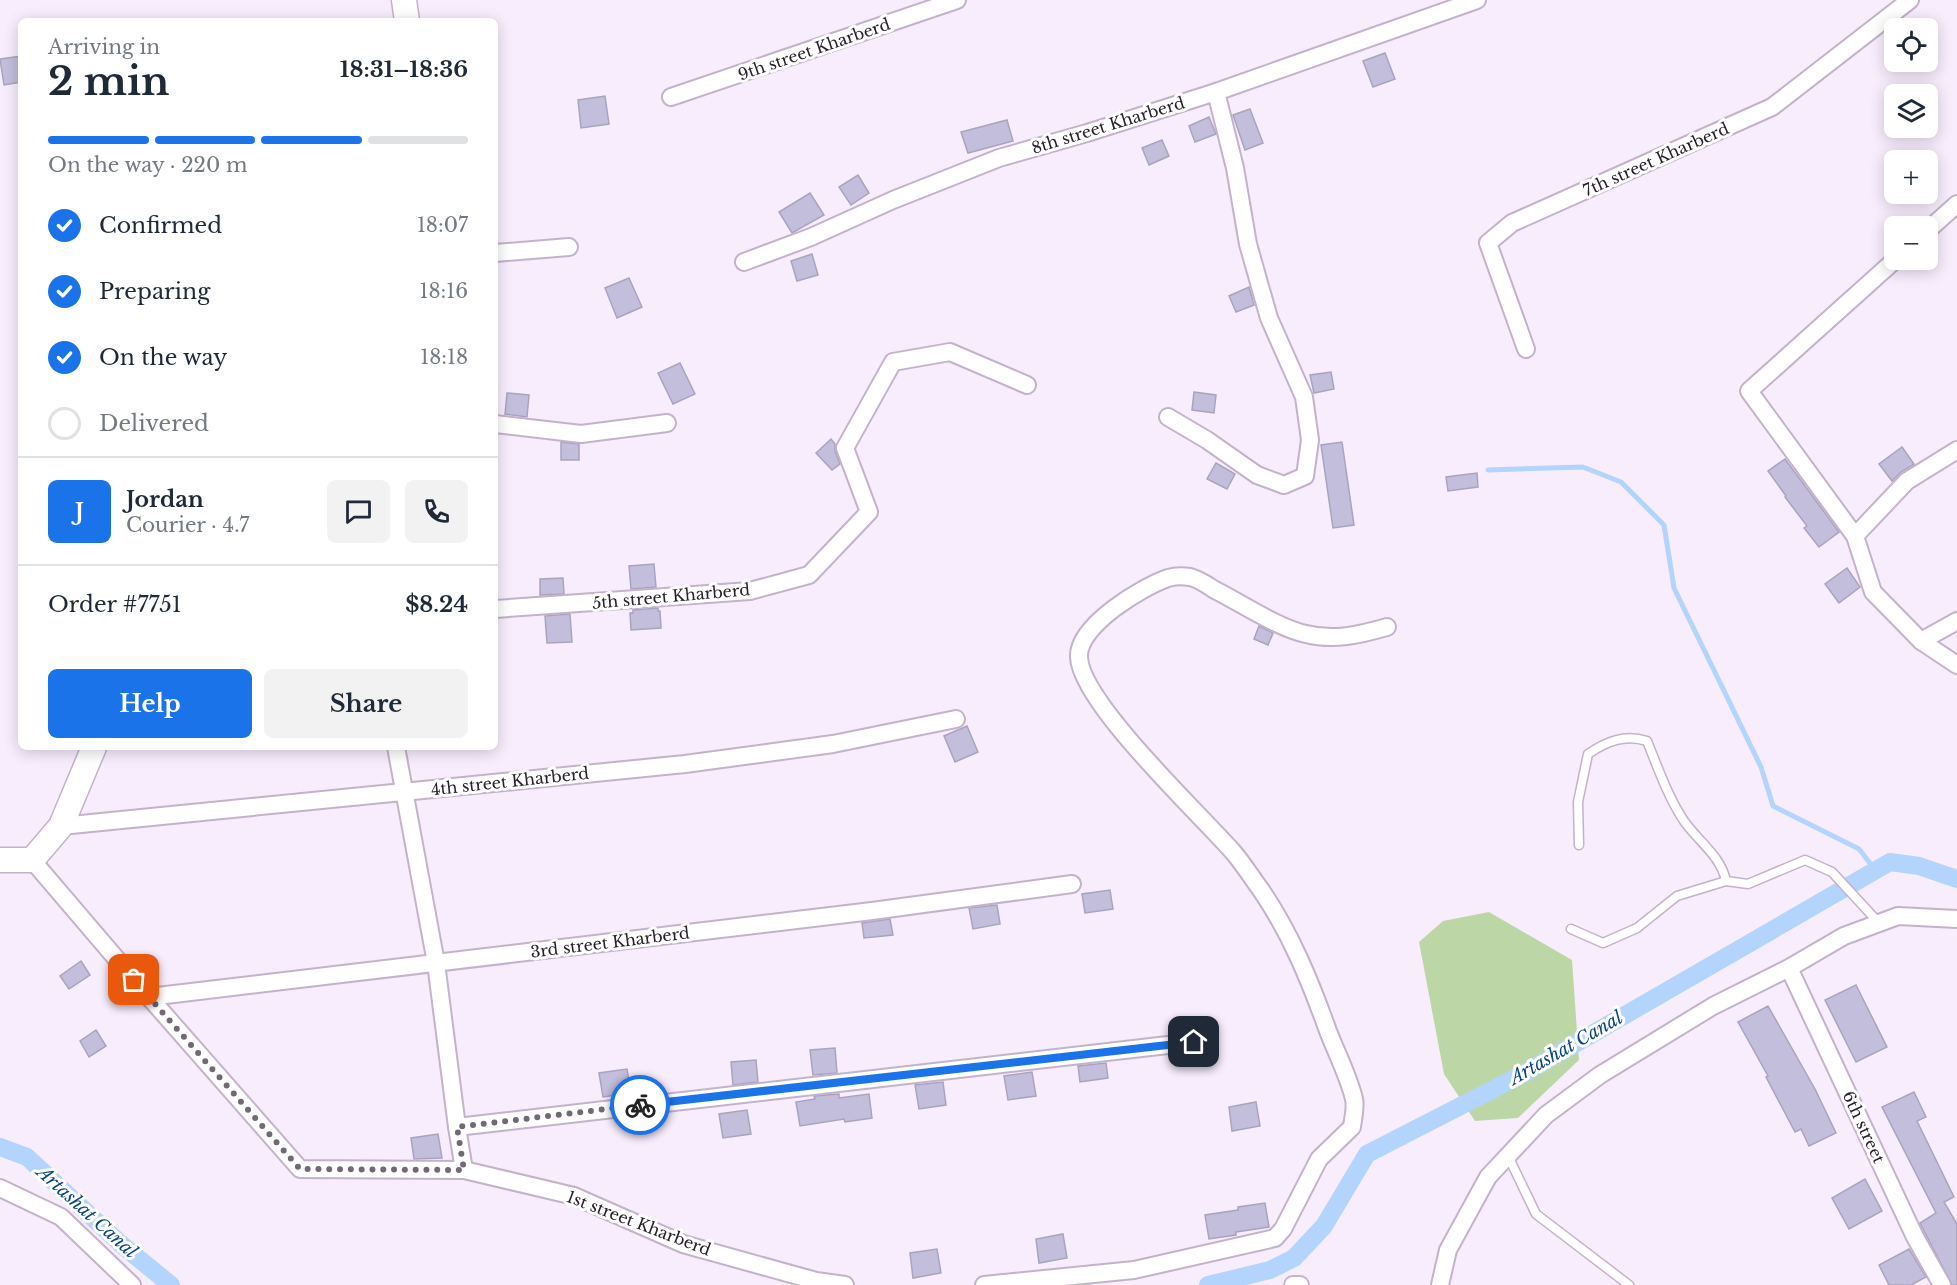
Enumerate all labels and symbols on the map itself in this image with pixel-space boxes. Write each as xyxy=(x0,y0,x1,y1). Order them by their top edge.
street label: 9th street Kharberd xyxy=(735,14,893,84)
street label: 8th street Kharberd xyxy=(1029,92,1187,158)
street label: 7th street Kharberd xyxy=(1580,118,1732,200)
street label: 5th street Kharberd xyxy=(591,579,751,613)
street label: 4th street Kharberd xyxy=(430,763,590,799)
street label: 3rd street Kharberd xyxy=(529,922,691,962)
pin xyxy=(108,954,159,1005)
water label: Artashat Canal xyxy=(1504,1006,1627,1090)
pin xyxy=(1168,1016,1219,1067)
courier xyxy=(610,1075,670,1135)
street label: 6th street xyxy=(1839,1088,1889,1166)
water label: Artashat Canal xyxy=(31,1160,142,1263)
street label: 1st street Kharberd xyxy=(564,1186,714,1260)

